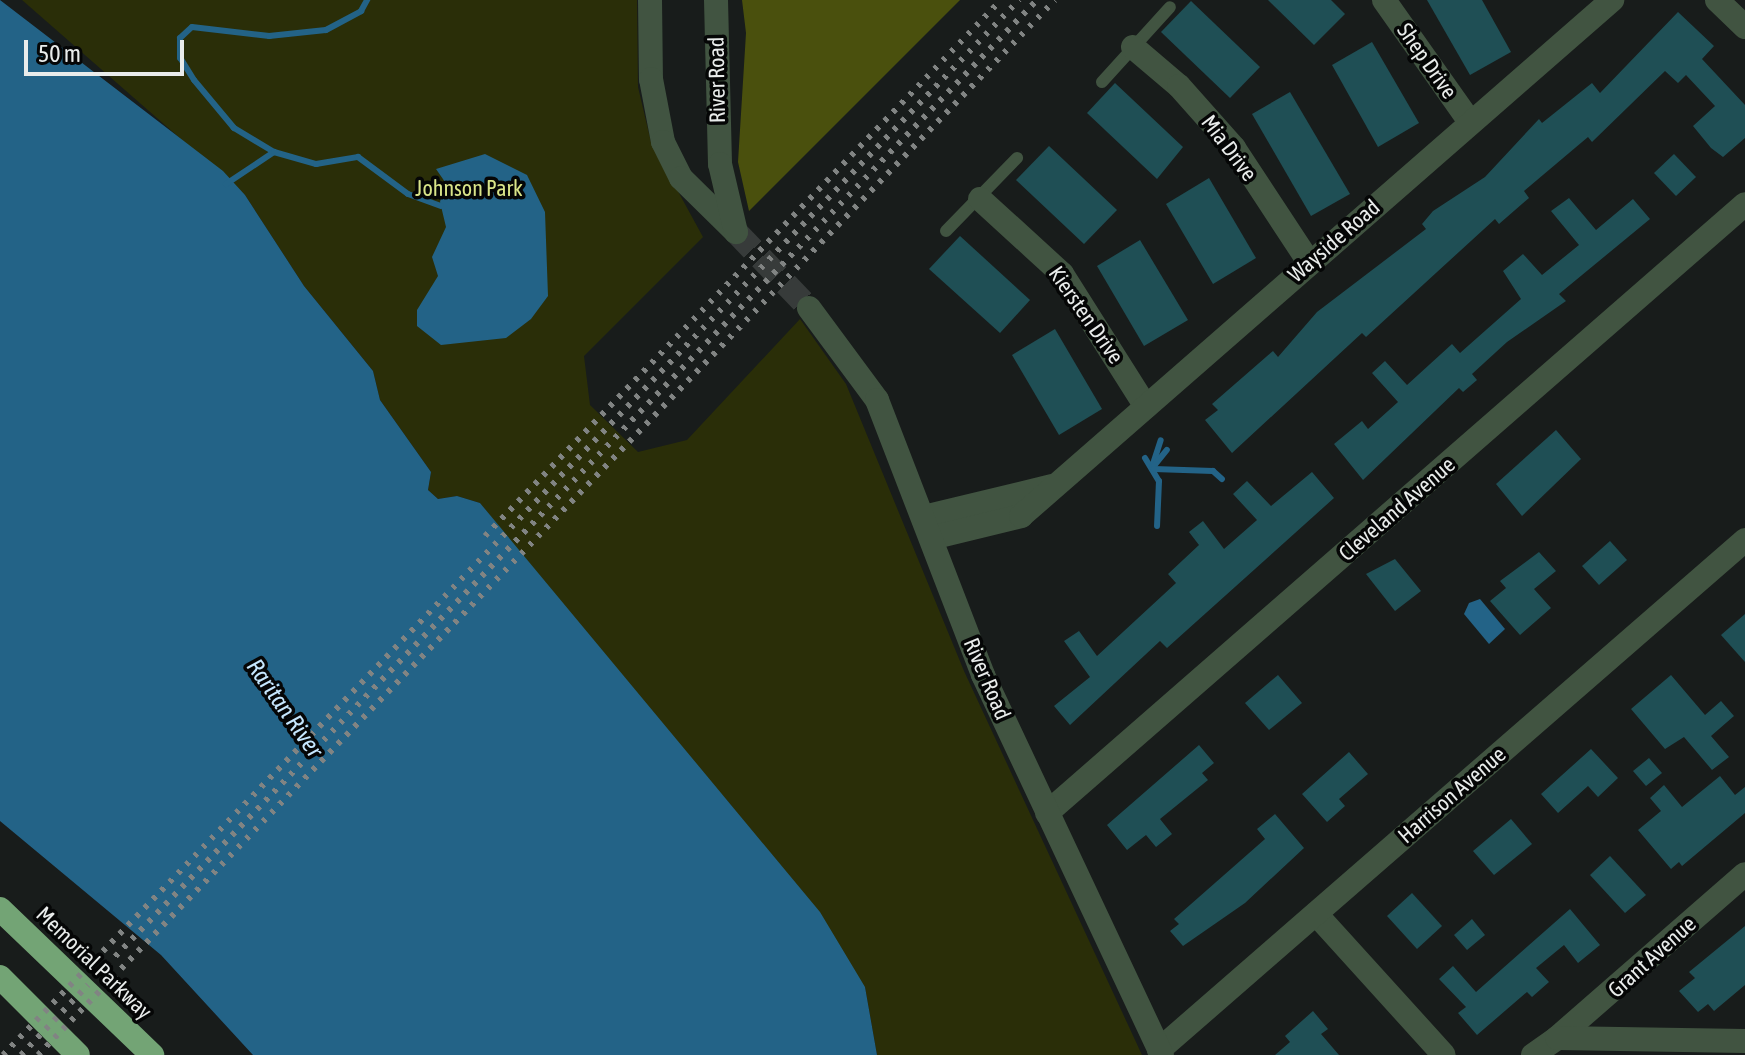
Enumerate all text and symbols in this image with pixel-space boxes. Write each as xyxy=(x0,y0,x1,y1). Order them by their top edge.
street label: Shep Drive xyxy=(1392,18,1462,104)
scale bar xyxy=(28,24,188,74)
street label: River Road xyxy=(703,37,731,123)
text: 50 m xyxy=(38,40,81,67)
street label: Mia Drive xyxy=(1196,110,1262,186)
park label: Johnson Park xyxy=(415,176,523,202)
street label: Wayside Road xyxy=(1283,194,1385,288)
street label: Kiersten Drive xyxy=(1043,261,1129,369)
street label: Cleveland Avenue xyxy=(1334,451,1460,567)
street label: River Road xyxy=(958,634,1016,724)
water label: Raritan River xyxy=(241,653,329,763)
street label: Harrison Avenue xyxy=(1393,741,1511,849)
street label: Memorial Parkway xyxy=(31,901,157,1025)
street label: Grant Avenue xyxy=(1603,911,1701,1003)

